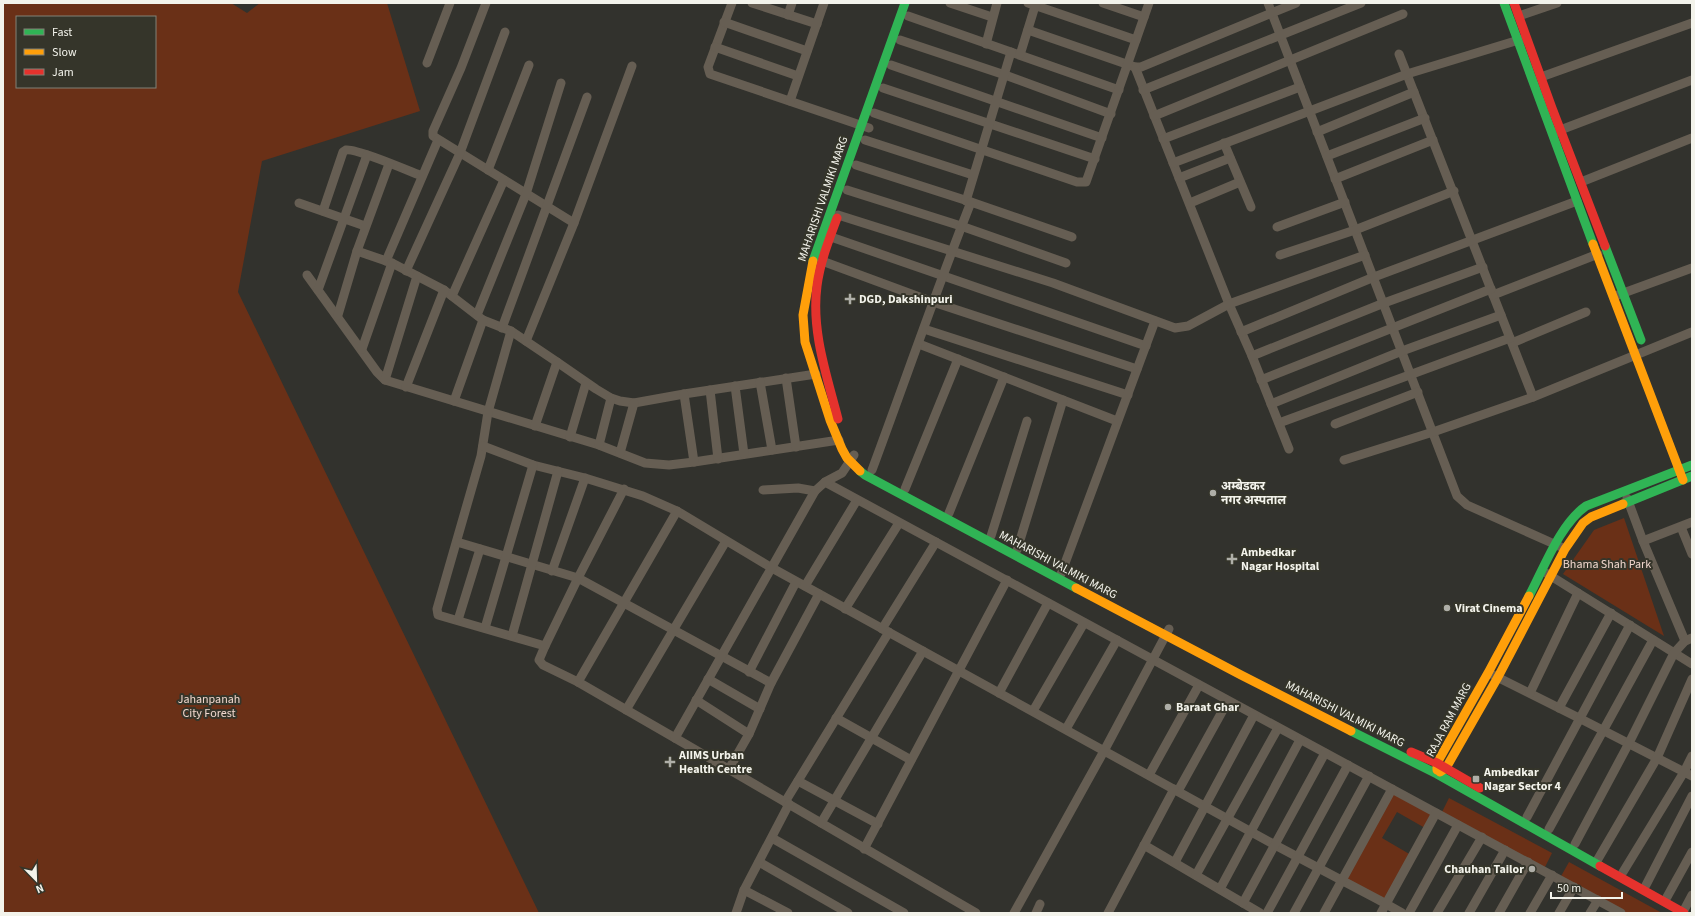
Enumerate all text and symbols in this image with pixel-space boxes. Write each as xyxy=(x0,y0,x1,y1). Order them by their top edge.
legend xyxy=(16,16,156,88)
text: Fast xyxy=(52,24,72,41)
text: Slow xyxy=(52,44,77,61)
text: Jam xyxy=(52,64,74,81)
street label: MAHARISHI VALMIKI MARG xyxy=(794,134,852,264)
place label: DGD, Dakshinpuri xyxy=(859,291,953,308)
marker: DGD, Dakshinpuri xyxy=(844,293,856,305)
place label: अम्बेडकर नगर अस्पताल xyxy=(1221,478,1287,509)
marker: अम्बेडकर नगर अस्पताल xyxy=(1208,488,1218,498)
street label: MAHARISHI VALMIKI MARG xyxy=(996,527,1120,603)
place label: Ambedkar Nagar Hospital xyxy=(1240,544,1320,575)
marker: Ambedkar Nagar Hospital xyxy=(1226,553,1238,565)
park label: Bhama Shah Park xyxy=(1563,556,1651,573)
place label: Virat Cinema xyxy=(1454,600,1523,617)
marker: Virat Cinema xyxy=(1442,603,1452,613)
street label: MAHARISHI VALMIKI MARG xyxy=(1283,677,1407,751)
street label: RAJA RAM MARG xyxy=(1422,680,1476,760)
park label: Jahanpanah City Forest xyxy=(178,691,240,722)
place label: Baraat Ghar xyxy=(1176,699,1239,716)
marker: Baraat Ghar xyxy=(1163,702,1173,712)
place label: AIIMS Urban Health Centre xyxy=(678,747,752,778)
marker: AIIMS Urban Health Centre xyxy=(664,756,676,768)
place label: Ambedkar Nagar Sector 4 xyxy=(1483,764,1562,795)
marker: Ambedkar Nagar Sector 4 xyxy=(1471,774,1481,784)
north arrow xyxy=(16,860,56,900)
place label: Chauhan Tailor xyxy=(1444,861,1524,878)
marker: Chauhan Tailor xyxy=(1527,864,1537,874)
scale bar xyxy=(1551,874,1622,900)
text: N xyxy=(33,880,46,897)
text: 50 m xyxy=(1557,880,1581,897)

